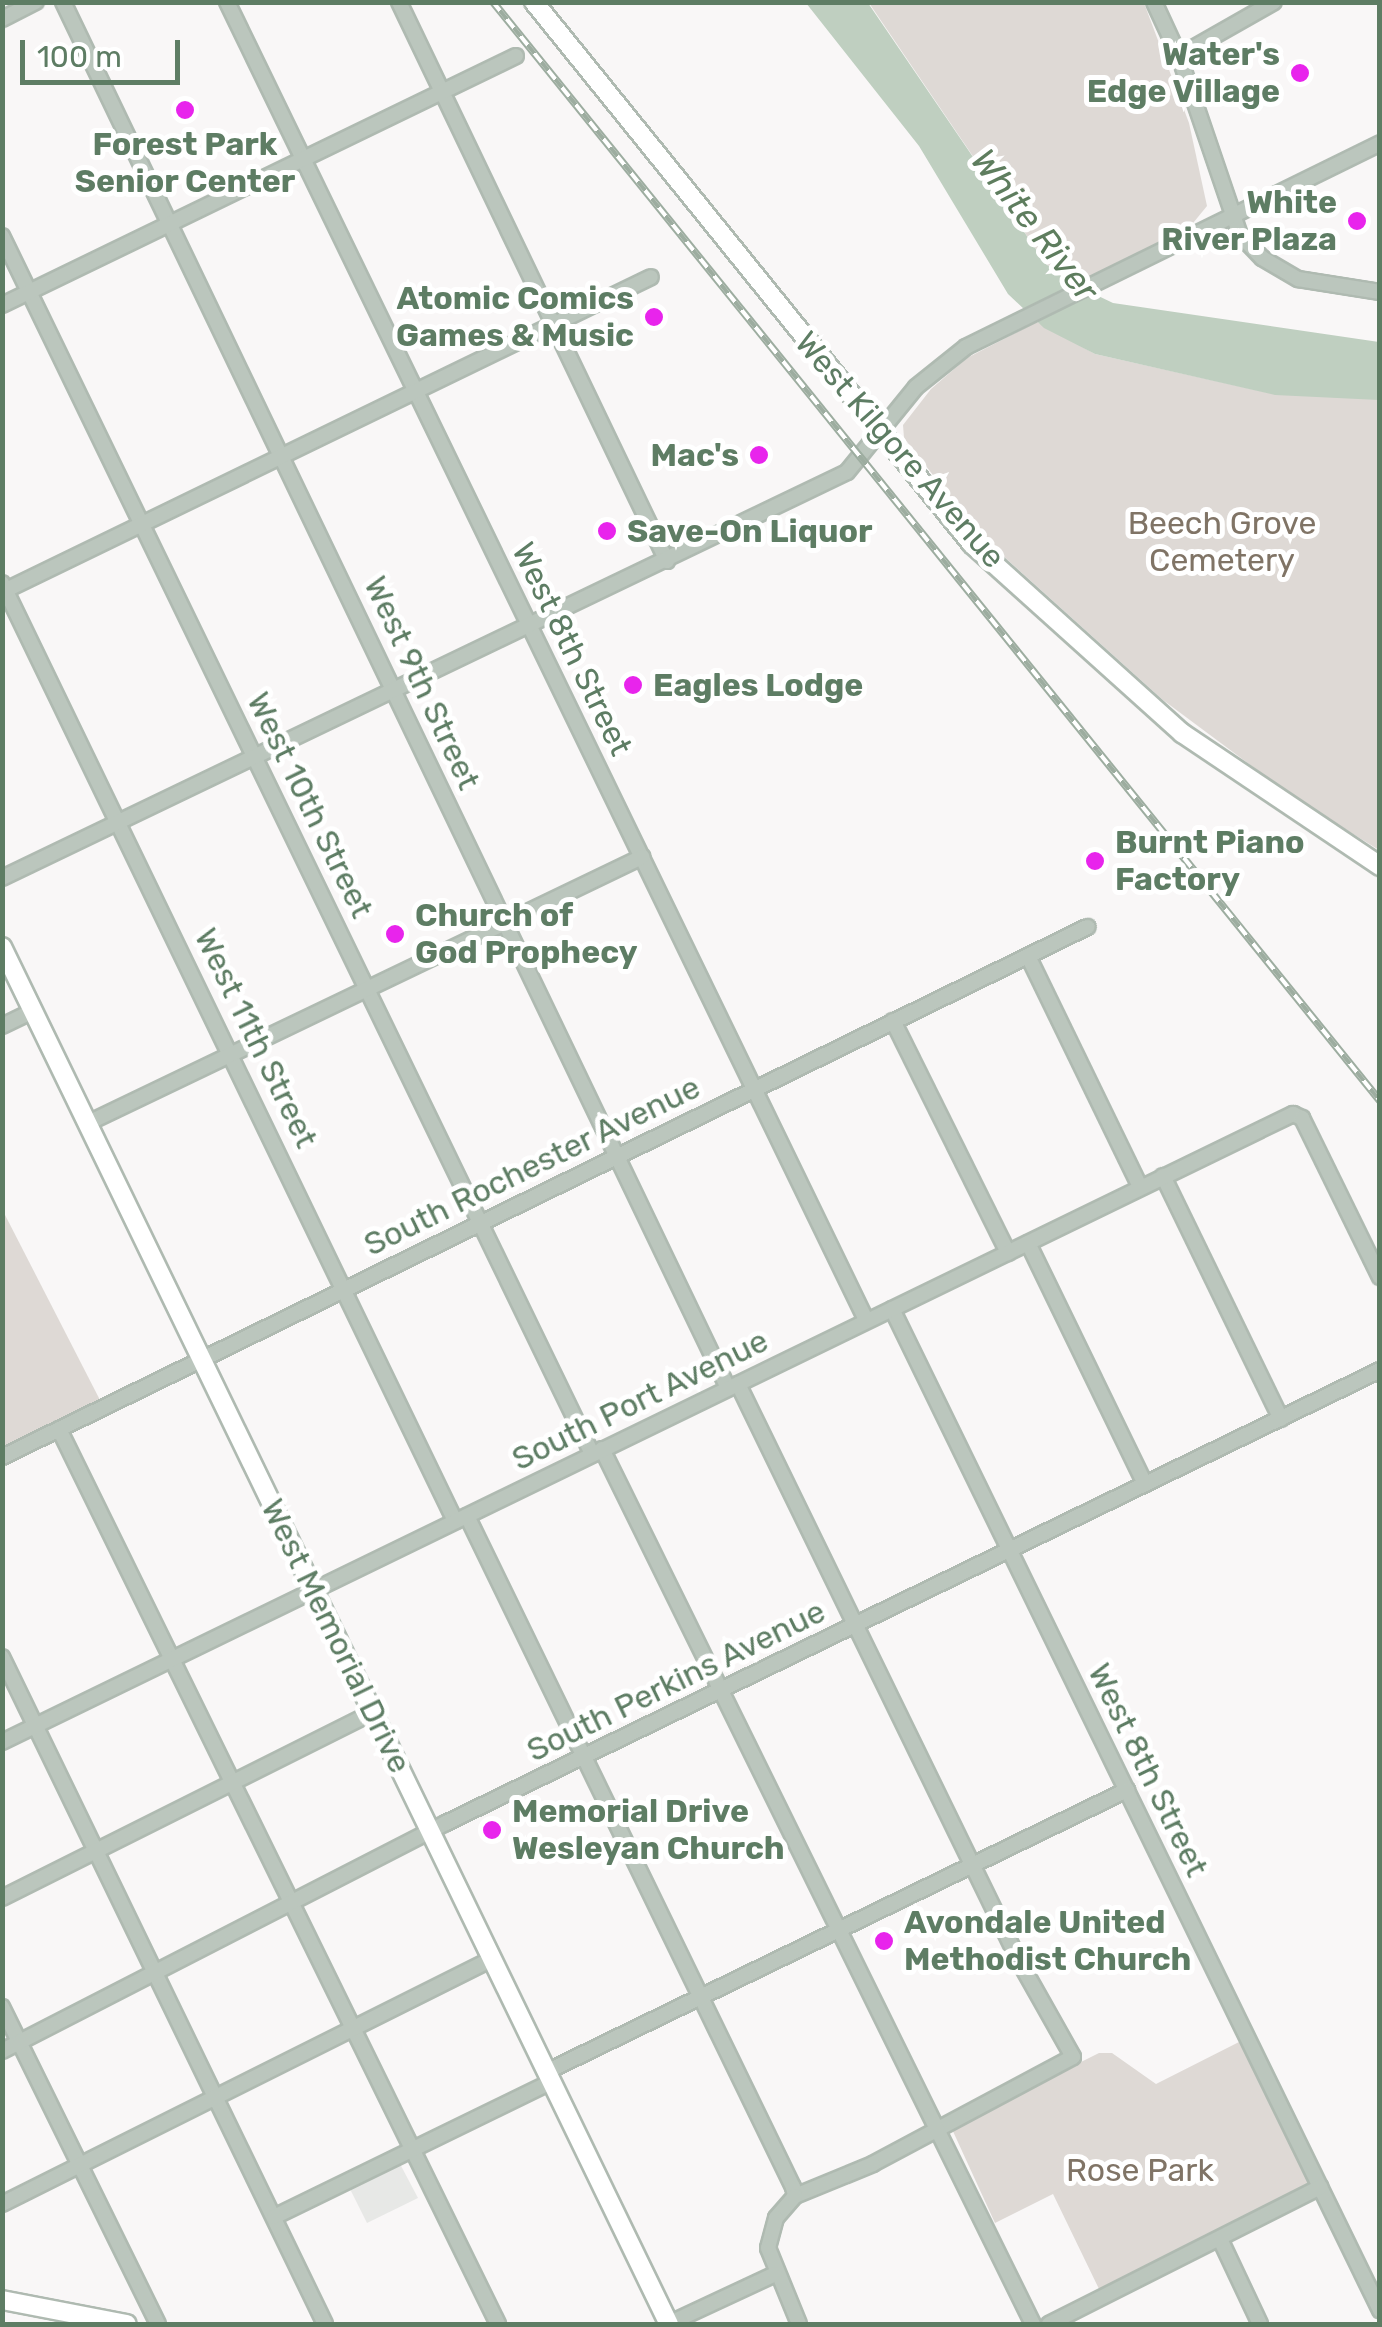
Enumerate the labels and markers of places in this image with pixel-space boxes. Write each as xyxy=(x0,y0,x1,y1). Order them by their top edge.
place label: Water's Edge Village xyxy=(1086,36,1280,111)
marker: Water's Edge Village xyxy=(1289,62,1311,84)
marker: Forest Park Senior Center xyxy=(174,99,196,121)
place label: Forest Park Senior Center xyxy=(74,126,296,201)
place label: White River Plaza xyxy=(1161,184,1337,259)
marker: White River Plaza xyxy=(1346,210,1368,232)
place label: Atomic Comics Games & Music xyxy=(396,280,634,355)
marker: Atomic Comics Games & Music xyxy=(643,306,665,328)
place label: Mac's xyxy=(651,436,739,474)
marker: Mac's xyxy=(748,444,770,466)
place label: Save-On Liquor xyxy=(627,512,873,550)
marker: Save-On Liquor xyxy=(596,520,618,542)
place label: Eagles Lodge xyxy=(653,666,863,704)
marker: Eagles Lodge xyxy=(622,674,644,696)
place label: Burnt Piano Factory xyxy=(1115,824,1305,899)
marker: Burnt Piano Factory xyxy=(1084,850,1106,872)
place label: Church of God Prophecy xyxy=(415,897,638,972)
marker: Church of God Prophecy xyxy=(384,923,406,945)
place label: Memorial Drive Wesleyan Church xyxy=(512,1793,785,1868)
marker: Memorial Drive Wesleyan Church xyxy=(481,1819,503,1841)
place label: Avondale United Methodist Church xyxy=(904,1904,1191,1979)
marker: Avondale United Methodist Church xyxy=(873,1930,895,1952)

